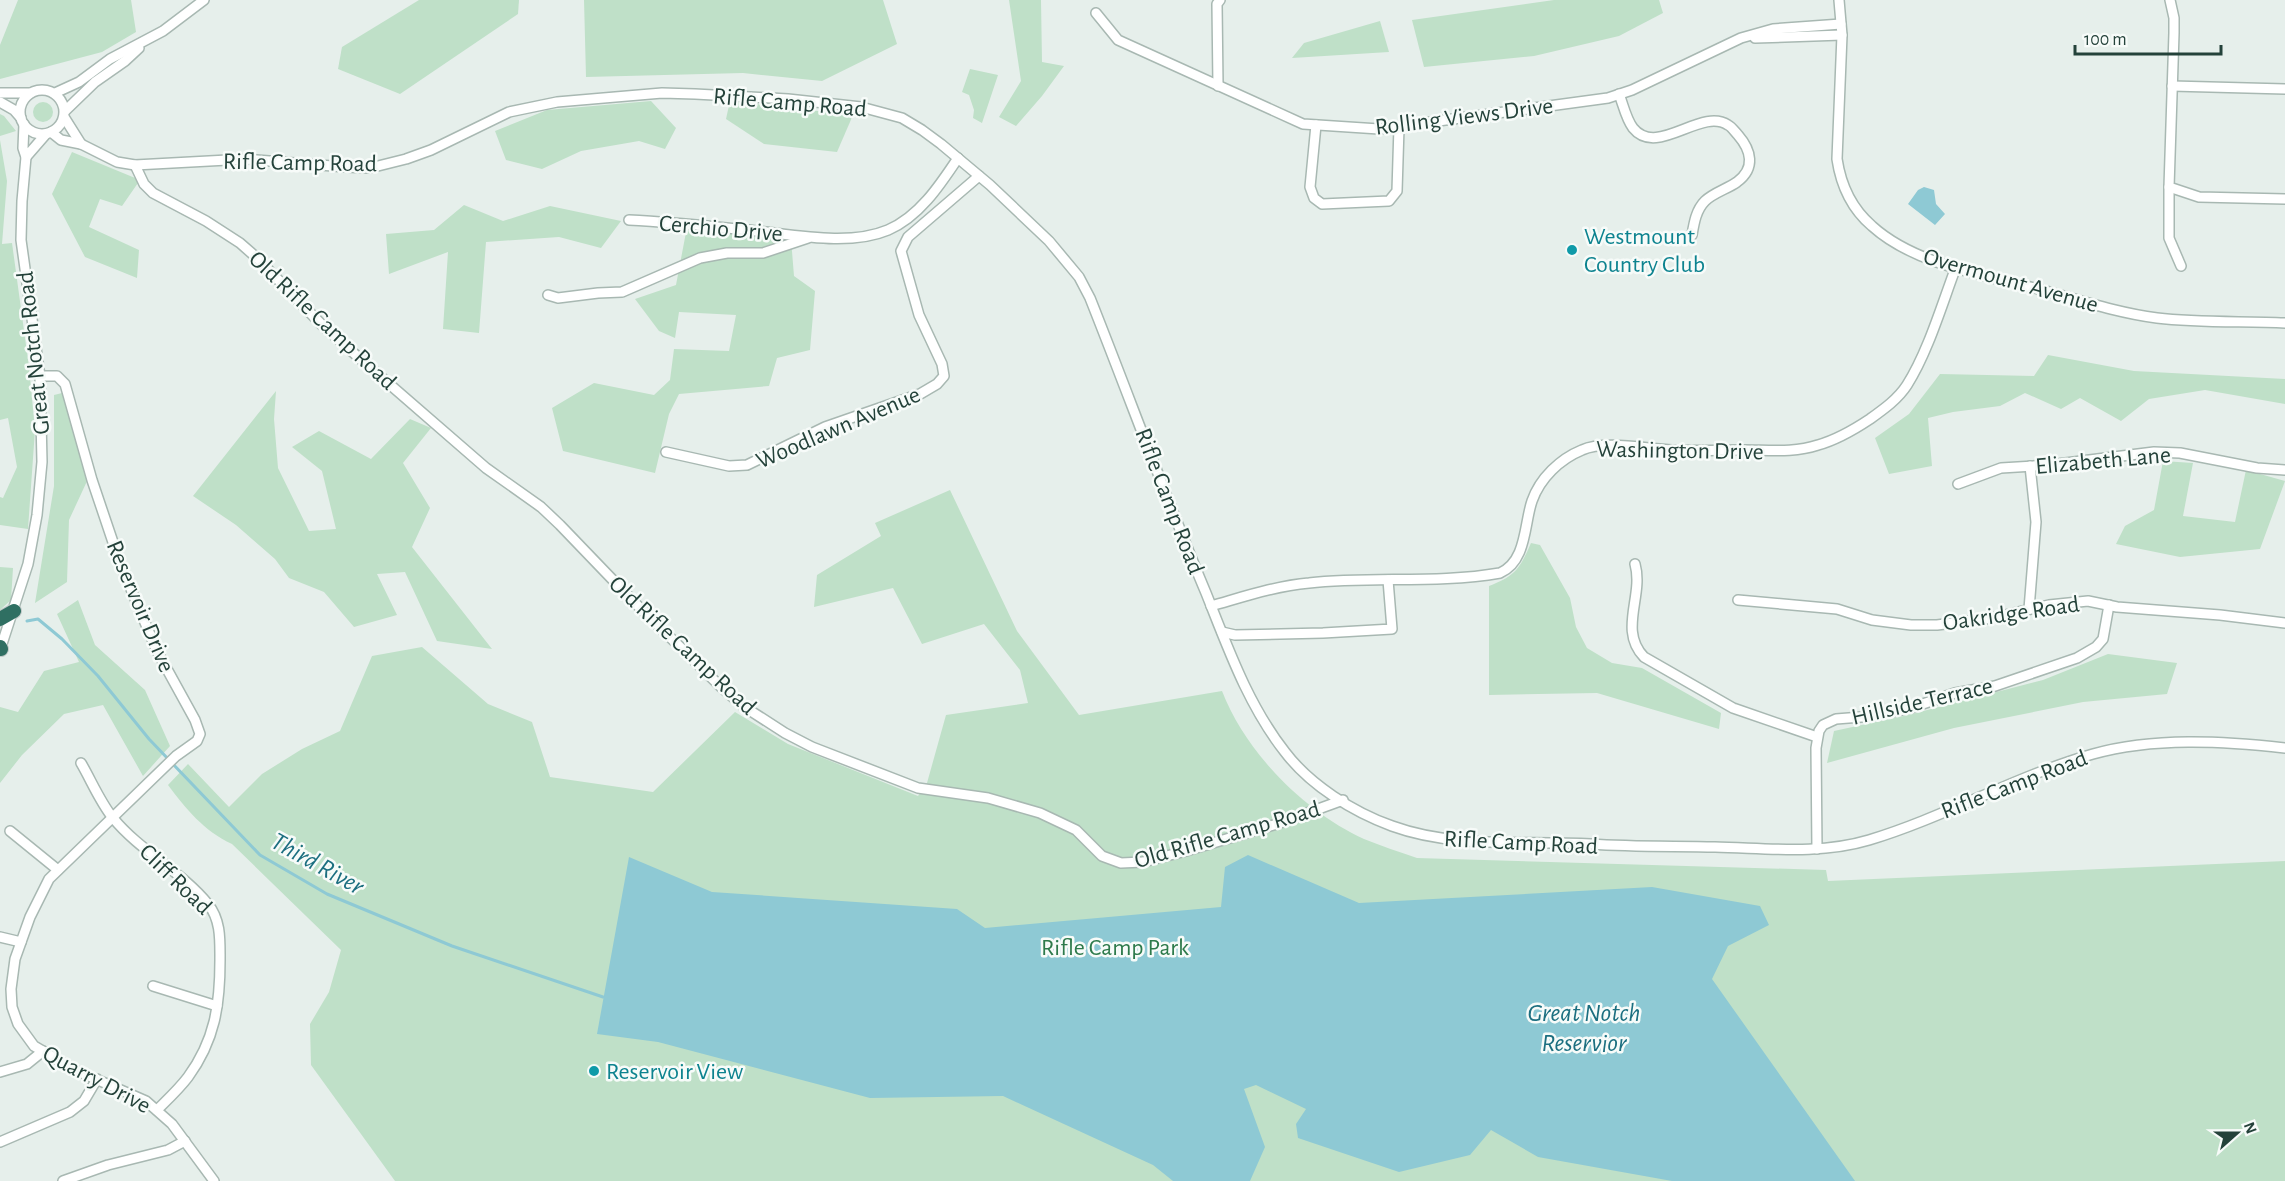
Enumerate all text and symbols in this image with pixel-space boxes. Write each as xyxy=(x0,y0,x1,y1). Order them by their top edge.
scale bar xyxy=(2075,18,2220,56)
text: 100 m xyxy=(2084,31,2127,49)
street label: Rifle Camp Road xyxy=(712,84,868,122)
street label: Rolling Views Drive xyxy=(1374,94,1555,140)
street label: Rifle Camp Road xyxy=(223,150,377,176)
street label: Cerchio Drive xyxy=(658,212,784,246)
place label: Westmount Country Club xyxy=(1584,225,1705,277)
marker: Westmount Country Club xyxy=(1565,243,1579,257)
street label: Overmount Avenue xyxy=(1921,245,2101,317)
street label: Old Rifle Camp Road xyxy=(244,247,401,395)
street label: Great Notch Road xyxy=(13,270,54,436)
street label: Woodlawn Avenue xyxy=(753,383,924,473)
street label: Rifle Camp Road xyxy=(1130,425,1208,578)
street label: Washington Drive xyxy=(1596,438,1764,464)
street label: Elizabeth Lane xyxy=(2034,443,2172,479)
street label: Reservoir Drive xyxy=(102,537,179,676)
street label: Old Rifle Camp Road xyxy=(604,572,761,720)
street label: Oakridge Road xyxy=(1941,593,2081,635)
street label: Hillside Terrace xyxy=(1849,674,1995,730)
street label: Rifle Camp Road xyxy=(1938,746,2091,824)
street label: Old Rifle Camp Road xyxy=(1132,797,1323,873)
street label: Rifle Camp Road xyxy=(1443,827,1599,859)
water label: Third River xyxy=(267,828,370,901)
street label: Cliff Road xyxy=(134,840,216,920)
park label: Rifle Camp Park xyxy=(1041,936,1189,960)
water label: Great Notch Reservior xyxy=(1528,1000,1640,1056)
street label: Quarry Drive xyxy=(39,1042,154,1118)
place label: Reservoir View xyxy=(606,1060,743,1084)
marker: Reservoir View xyxy=(587,1064,601,1078)
north arrow xyxy=(2207,1103,2267,1163)
text: N xyxy=(2241,1120,2260,1136)

